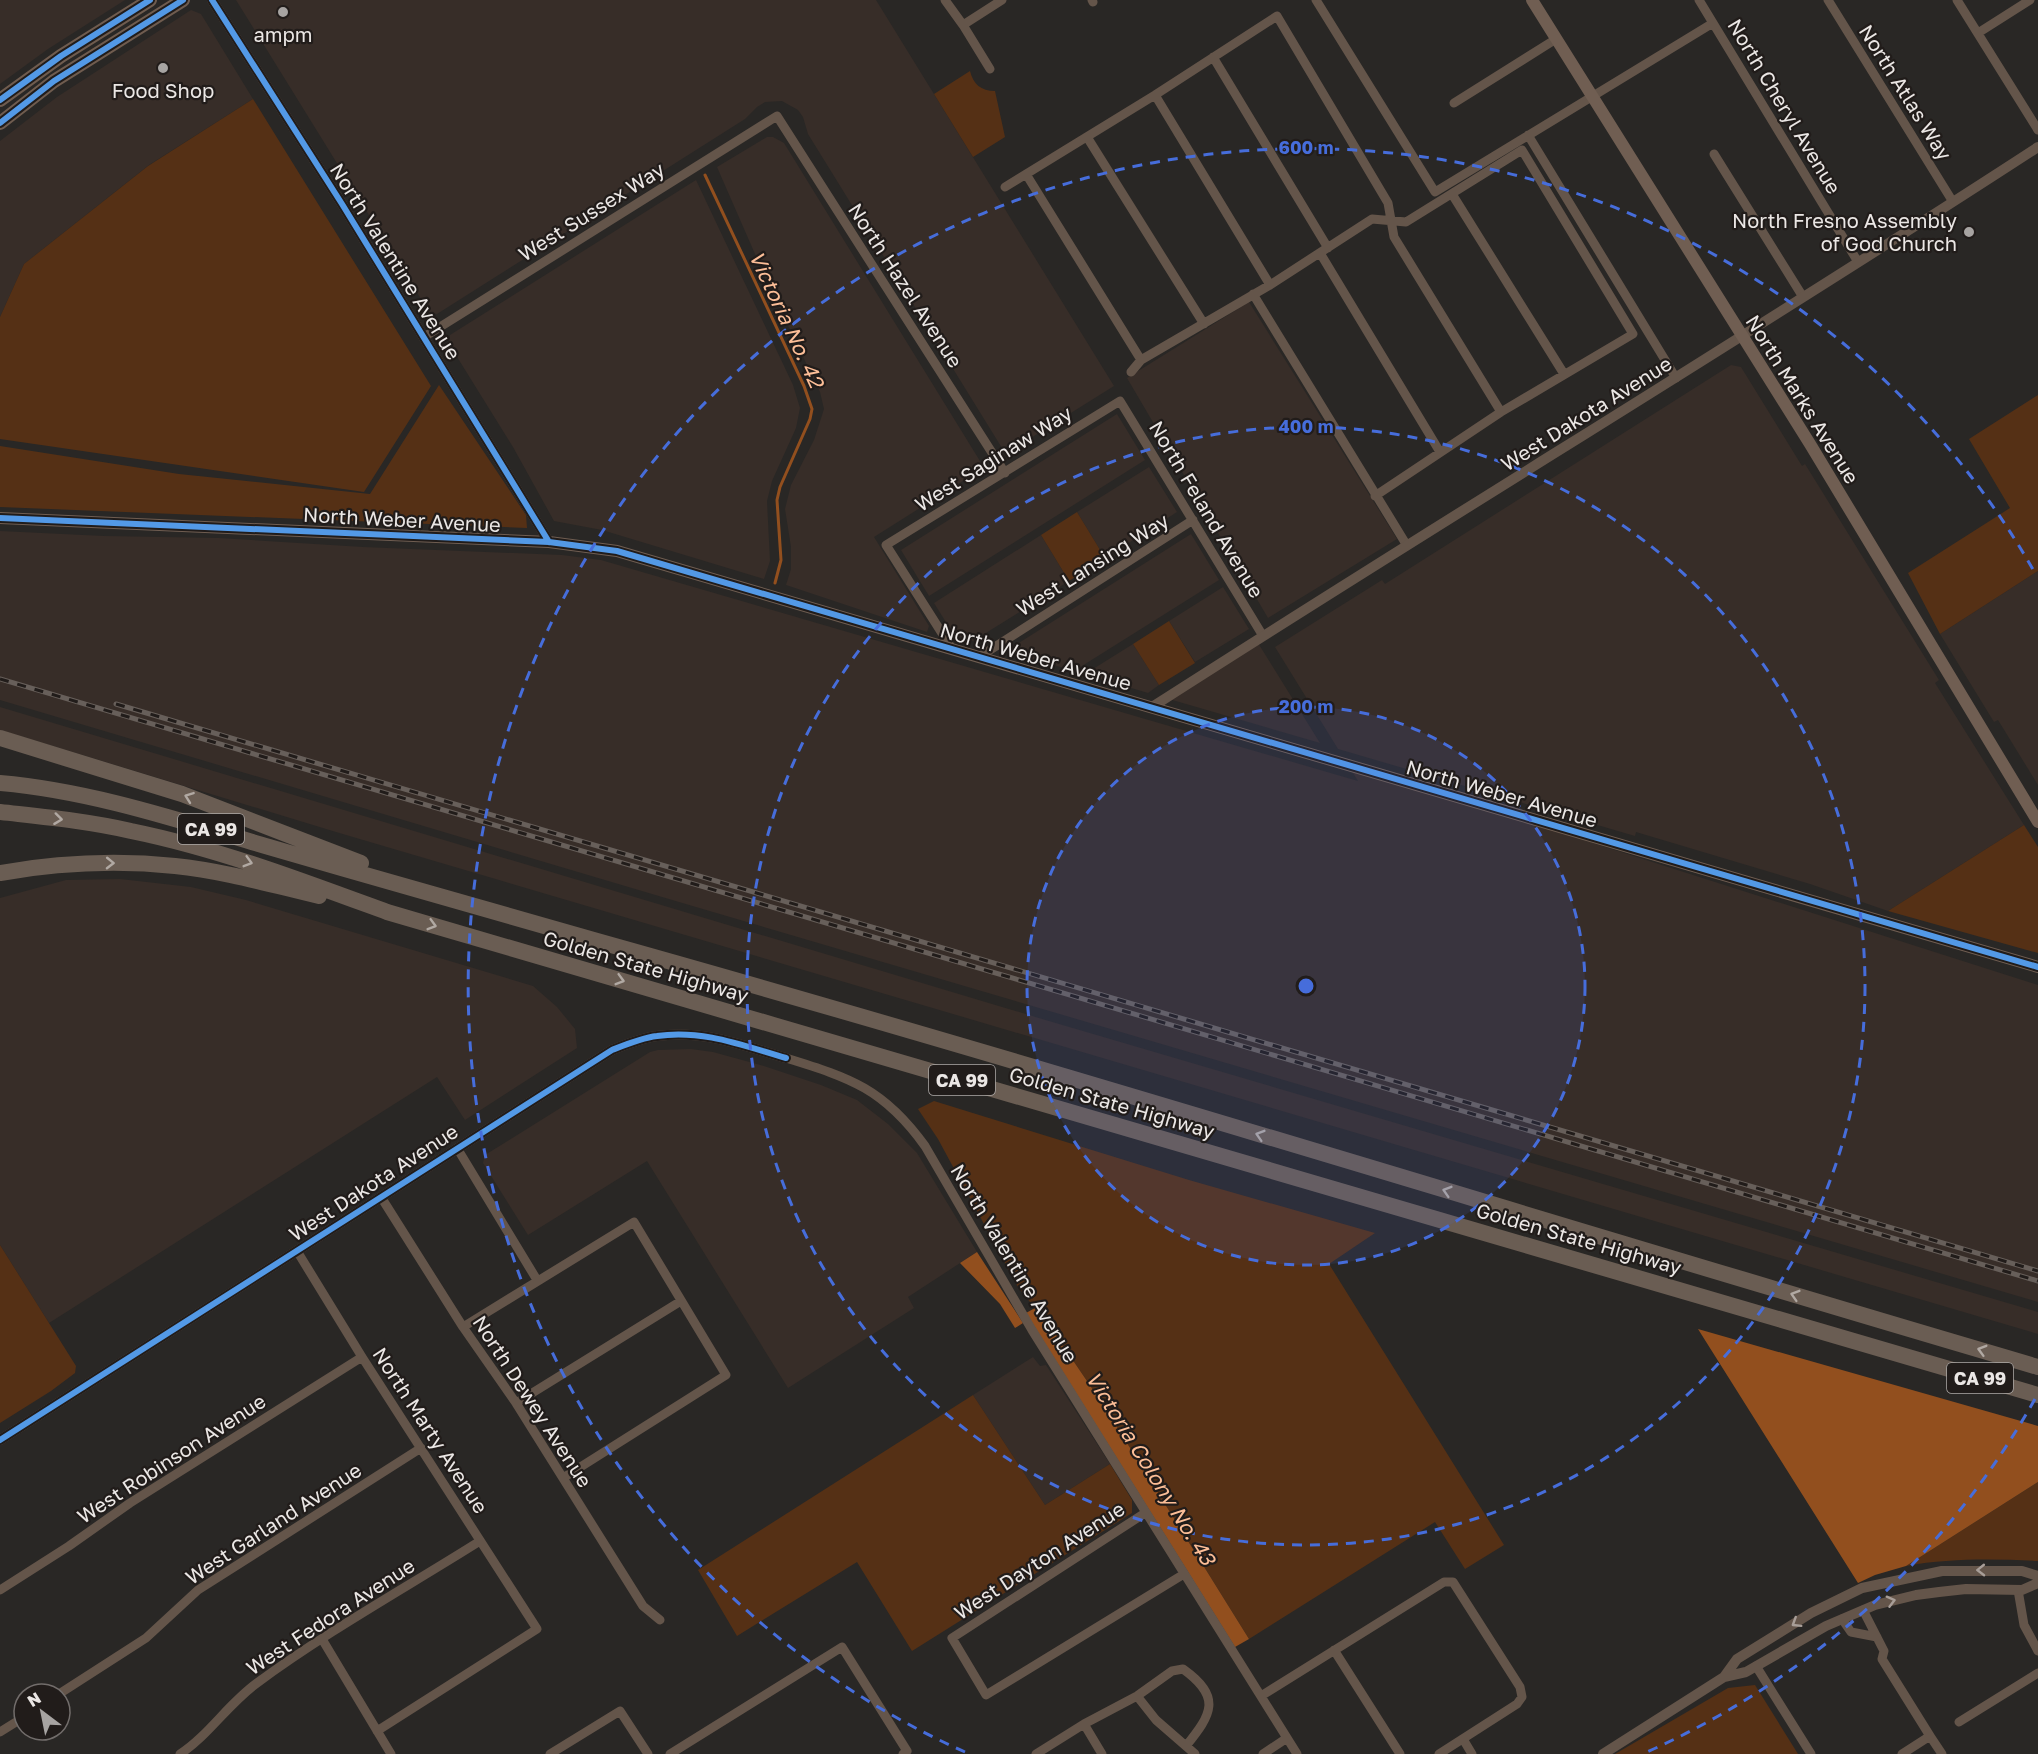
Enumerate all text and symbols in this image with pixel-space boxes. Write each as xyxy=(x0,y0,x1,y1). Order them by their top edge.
marker: ampm xyxy=(276,5,290,19)
street label: North Cheryl Avenue xyxy=(1723,14,1847,198)
street label: North Atlas Way xyxy=(1855,20,1957,164)
place label: ampm xyxy=(254,22,313,46)
marker: Food Shop xyxy=(156,61,170,75)
place label: Food Shop xyxy=(112,78,214,102)
text: 600 m xyxy=(1278,136,1334,158)
street label: West Sussex Way xyxy=(514,156,668,266)
street label: North Valentine Avenue xyxy=(326,158,466,364)
street label: North Hazel Avenue xyxy=(844,198,968,372)
place label: North Fresno Assembly of God Church xyxy=(1732,208,1957,255)
marker: North Fresno Assembly of God Church xyxy=(1962,225,1976,239)
water label: Victoria No. 42 xyxy=(744,247,831,393)
street label: North Marks Avenue xyxy=(1741,310,1865,488)
street label: West Dakota Avenue xyxy=(1496,351,1676,475)
street label: West Saginaw Way xyxy=(910,400,1076,516)
text: 400 m xyxy=(1279,415,1333,437)
street label: North Feland Avenue xyxy=(1145,416,1269,602)
street label: North Weber Avenue xyxy=(303,502,501,536)
street label: West Lansing Way xyxy=(1011,507,1173,621)
street label: North Weber Avenue xyxy=(938,617,1134,695)
text: 200 m xyxy=(1279,695,1333,717)
street label: North Weber Avenue xyxy=(1404,754,1600,832)
one-way arrow xyxy=(184,792,195,805)
one-way arrow xyxy=(54,812,63,825)
road number: CA 99 xyxy=(178,814,244,844)
one-way arrow xyxy=(243,855,253,868)
one-way arrow xyxy=(106,857,115,869)
one-way arrow xyxy=(426,918,437,930)
street label: Golden State Highway xyxy=(541,925,751,1007)
one-way arrow xyxy=(614,973,624,985)
centre of rings xyxy=(1296,976,1316,996)
street label: Golden State Highway xyxy=(1007,1061,1217,1143)
road number: CA 99 xyxy=(929,1065,995,1095)
street label: West Dakota Avenue xyxy=(284,1118,462,1246)
one-way arrow xyxy=(1255,1130,1266,1142)
street label: North Valentine Avenue xyxy=(946,1160,1084,1366)
one-way arrow xyxy=(1442,1186,1453,1198)
street label: Golden State Highway xyxy=(1474,1197,1684,1279)
one-way arrow xyxy=(1790,1290,1801,1302)
street label: North Dewey Avenue xyxy=(468,1311,598,1491)
street label: North Marty Avenue xyxy=(368,1343,494,1517)
one-way arrow xyxy=(1977,1345,1988,1357)
road number: CA 99 xyxy=(1947,1363,2013,1393)
water label: Victoria Colony No. 43 xyxy=(1081,1366,1222,1571)
street label: West Robinson Avenue xyxy=(72,1388,270,1528)
street label: West Garland Avenue xyxy=(181,1457,365,1589)
street label: West Dayton Avenue xyxy=(949,1496,1129,1624)
street label: West Fedora Avenue xyxy=(241,1553,419,1679)
one-way arrow xyxy=(1976,1564,1985,1576)
one-way arrow xyxy=(1886,1595,1896,1608)
one-way arrow xyxy=(1792,1615,1802,1627)
north arrow xyxy=(12,1682,72,1742)
text: N xyxy=(24,1688,45,1711)

